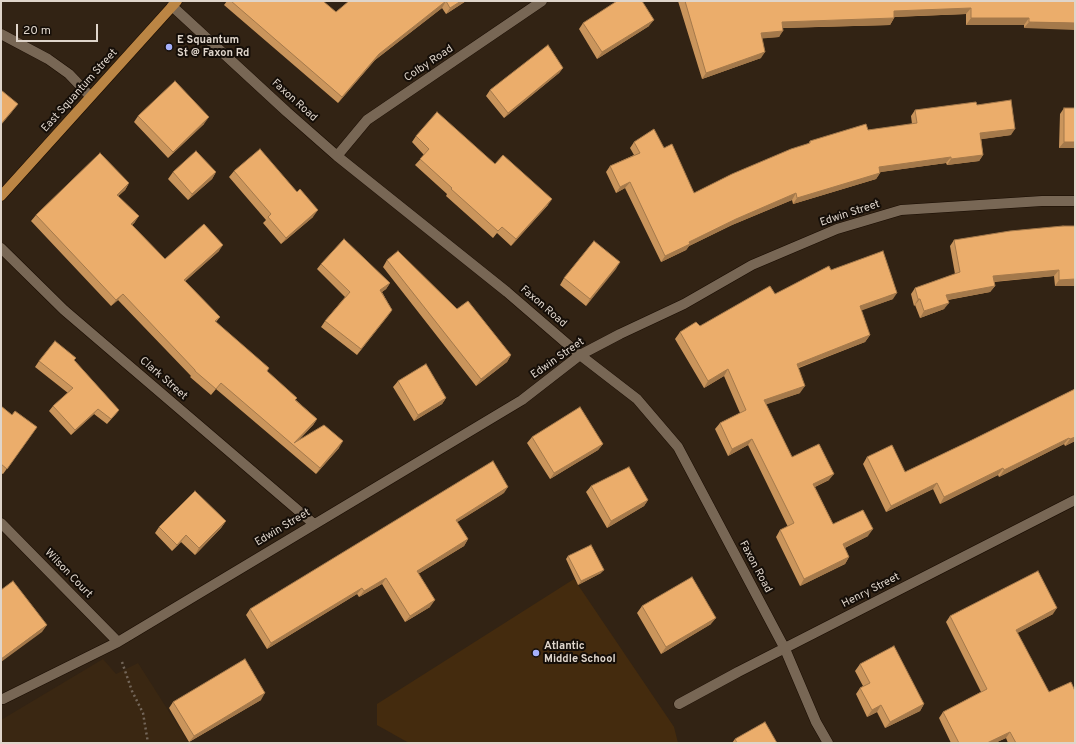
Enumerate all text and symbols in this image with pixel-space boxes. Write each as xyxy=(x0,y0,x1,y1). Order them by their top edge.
scale bar xyxy=(18,16,100,42)
text: 20 m xyxy=(23,23,51,39)
place label: E Squantum St @ Faxon Rd xyxy=(177,34,249,60)
marker: E Squantum St @ Faxon Rd xyxy=(164,42,174,52)
street label: Colby Road xyxy=(402,43,456,85)
street label: East Squantum Street xyxy=(39,47,121,135)
street label: Faxon Road xyxy=(268,77,320,125)
street label: Edwin Street xyxy=(818,198,882,230)
street label: Faxon Road xyxy=(517,283,569,331)
street label: Edwin Street xyxy=(529,336,587,382)
street label: Clark Street xyxy=(136,355,190,403)
street label: Edwin Street xyxy=(253,506,313,550)
street label: Faxon Road xyxy=(736,539,774,595)
street label: Wilson Court xyxy=(41,547,95,601)
street label: Henry Street xyxy=(840,571,902,611)
place label: Atlantic Middle School xyxy=(544,640,616,666)
marker: Atlantic Middle School xyxy=(531,648,541,658)

